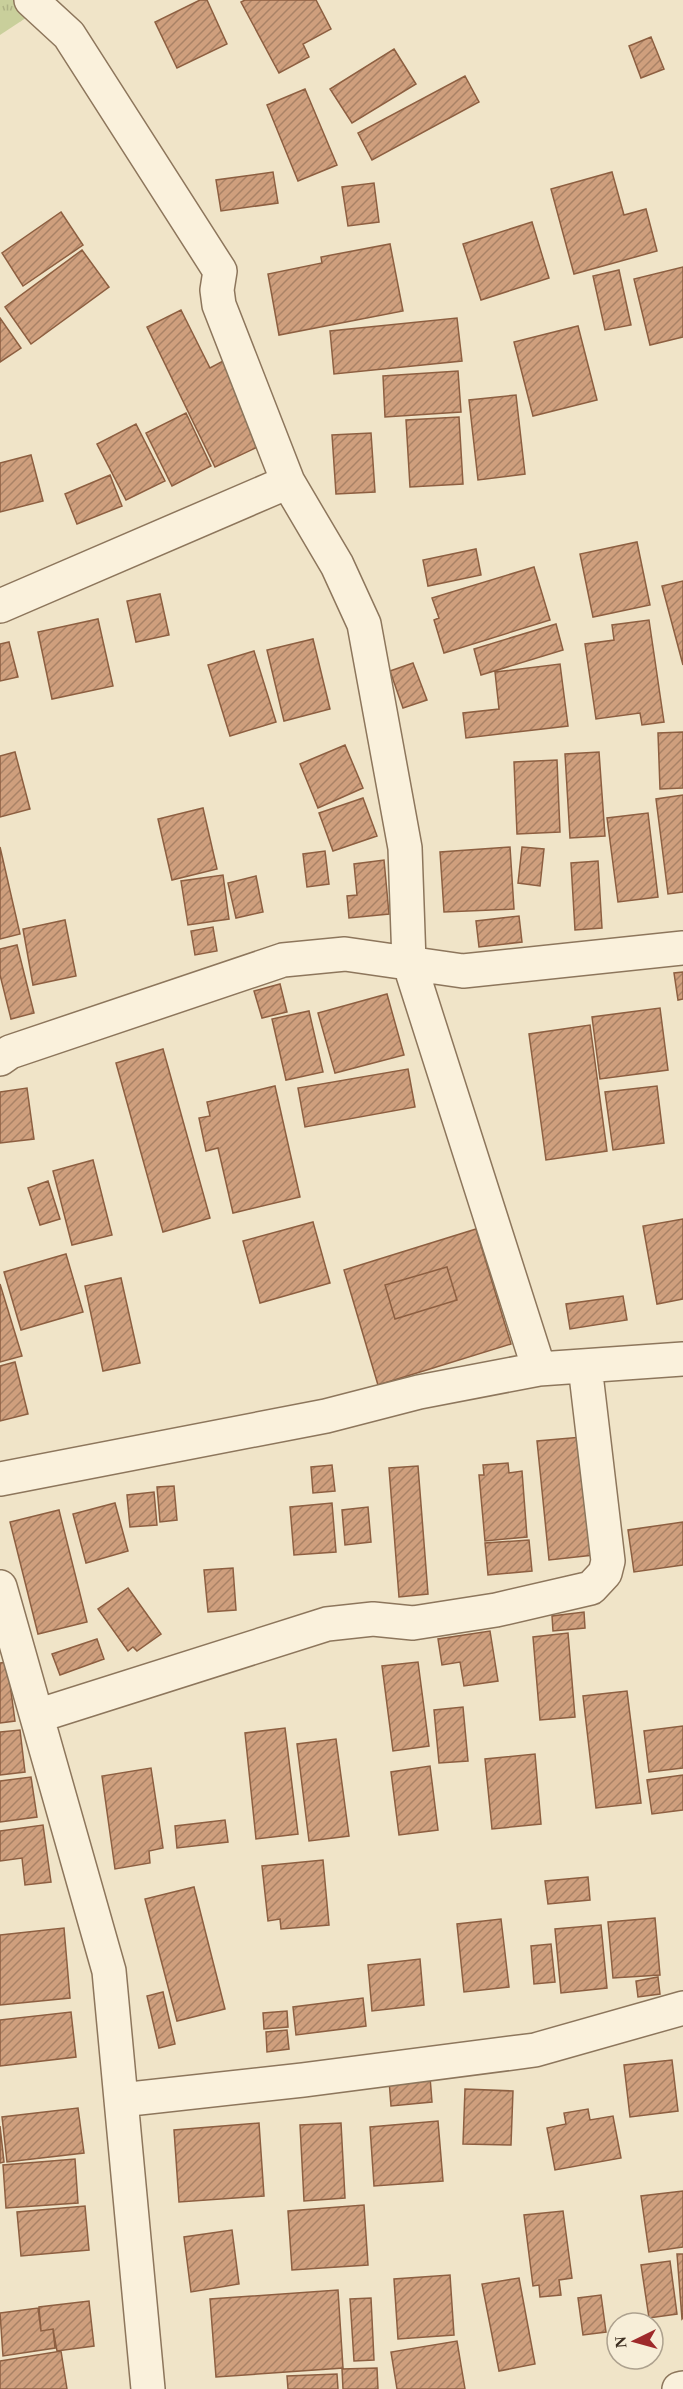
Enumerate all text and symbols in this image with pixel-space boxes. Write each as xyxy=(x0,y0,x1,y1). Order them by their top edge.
north arrow xyxy=(605,2311,665,2371)
text: N xyxy=(612,2335,630,2349)

